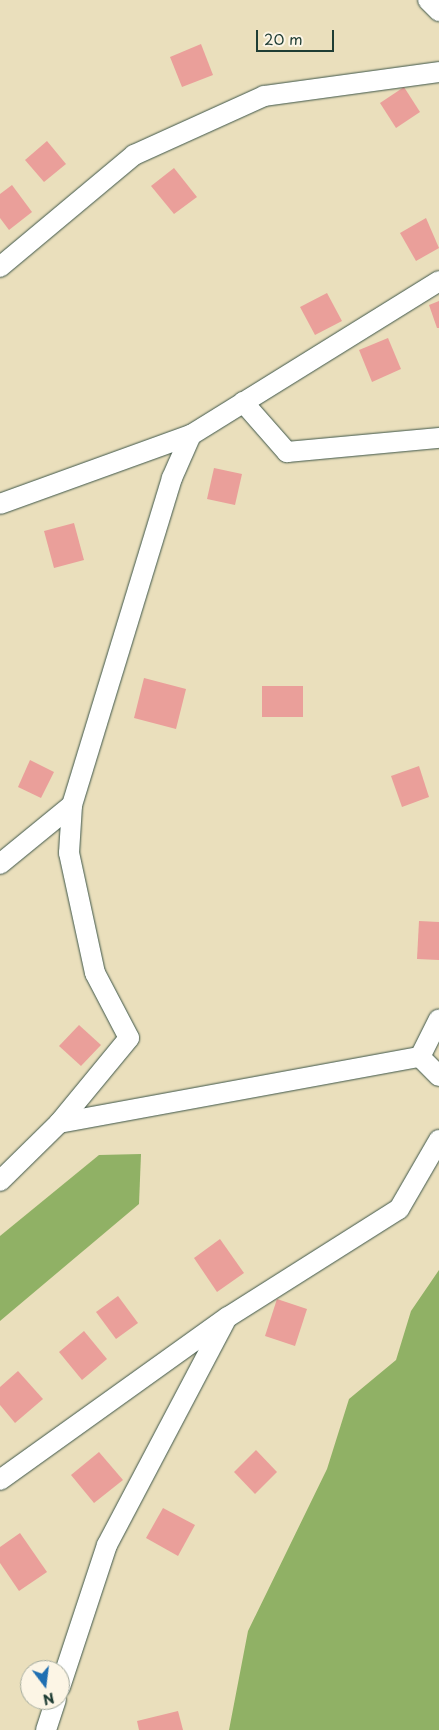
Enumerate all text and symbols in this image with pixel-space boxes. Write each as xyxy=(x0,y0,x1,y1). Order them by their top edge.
scale bar xyxy=(259,20,336,52)
text: 20 m xyxy=(264,27,303,50)
north arrow xyxy=(20,1660,70,1710)
text: N xyxy=(41,1687,57,1711)

